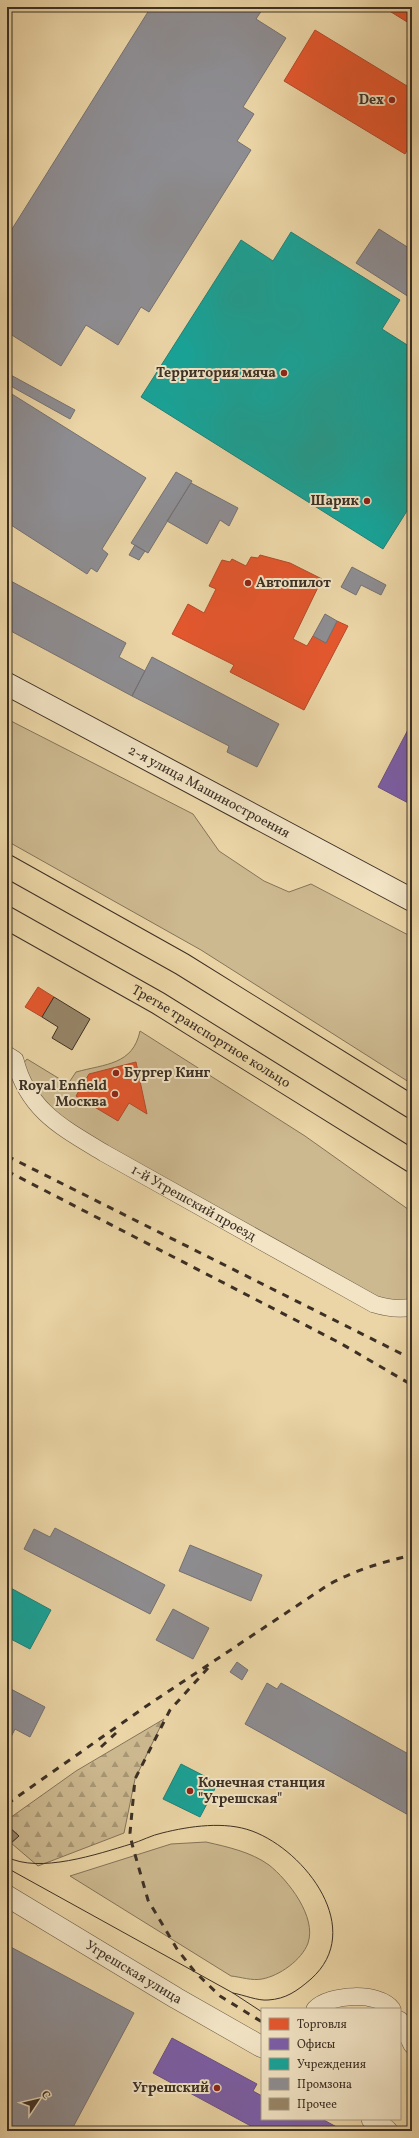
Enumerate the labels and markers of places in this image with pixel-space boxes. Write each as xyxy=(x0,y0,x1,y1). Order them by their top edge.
place label: Dex xyxy=(359,91,384,110)
marker: Dex xyxy=(387,95,397,105)
place label: Территория мяча xyxy=(156,364,276,383)
marker: Территория мяча xyxy=(279,368,289,378)
place label: Шарик xyxy=(311,492,360,511)
marker: Шарик xyxy=(362,496,372,506)
place label: Автопилот xyxy=(256,574,331,593)
marker: Автопилот xyxy=(243,578,253,588)
place label: Бургер Кинг xyxy=(124,1064,211,1083)
marker: Бургер Кинг xyxy=(111,1068,121,1078)
place label: Royal Enfield Москва xyxy=(19,1077,107,1112)
marker: Royal Enfield Москва xyxy=(110,1089,120,1099)
place label: Конечная станция "Угрешская" xyxy=(198,1774,325,1809)
marker: Конечная станция "Угрешская" xyxy=(185,1786,195,1796)
place label: Угрешский xyxy=(132,2079,209,2098)
marker: Угрешский xyxy=(212,2083,222,2093)

